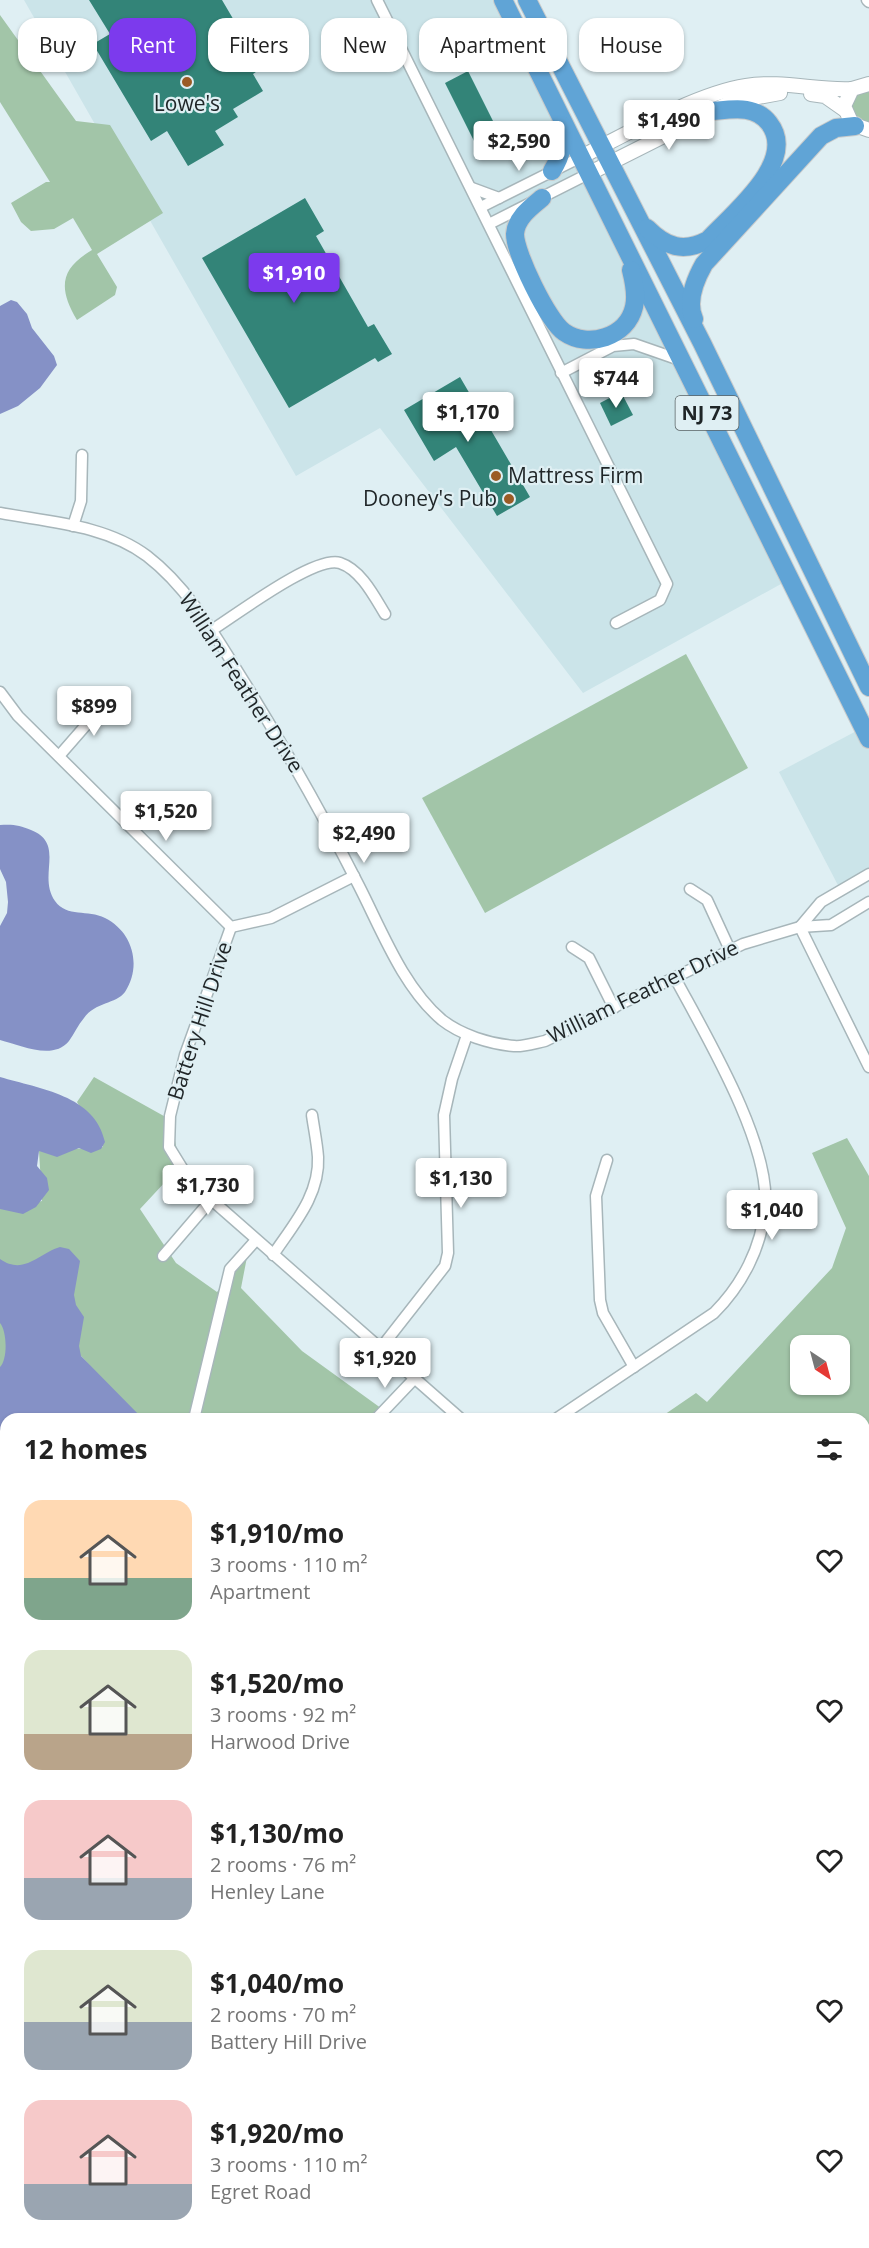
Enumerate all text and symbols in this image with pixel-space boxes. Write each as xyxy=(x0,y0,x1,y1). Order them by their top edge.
chip: Buy xyxy=(18,18,97,72)
chip: Rent xyxy=(109,18,196,72)
chip: Filters xyxy=(208,18,309,72)
chip: New xyxy=(321,18,407,72)
chip: Apartment xyxy=(419,18,567,72)
chip: House xyxy=(579,18,684,72)
marker: Lowe's xyxy=(180,75,194,89)
place label: Lowe's xyxy=(154,89,220,117)
pin: $1,490 xyxy=(620,100,718,151)
text: $1,490 xyxy=(638,106,700,133)
pin: $2,590 xyxy=(470,121,568,172)
text: $2,590 xyxy=(488,127,550,154)
pin: $1,910 xyxy=(245,253,343,304)
text: $1,910 xyxy=(263,259,325,286)
pin: $744 xyxy=(580,358,652,409)
text: $744 xyxy=(593,364,639,391)
pin: $1,170 xyxy=(419,392,517,443)
road number: NJ 73 xyxy=(676,396,738,430)
text: $1,170 xyxy=(437,398,499,425)
place label: Mattress Firm xyxy=(508,461,644,489)
marker: Mattress Firm xyxy=(489,469,503,483)
place label: Dooney's Pub xyxy=(363,484,497,512)
marker: Dooney's Pub xyxy=(502,492,516,506)
street label: William Feather Drive xyxy=(173,587,311,778)
pin: $899 xyxy=(58,686,130,737)
text: $899 xyxy=(71,692,117,719)
pin: $1,520 xyxy=(117,791,215,842)
text: $1,520 xyxy=(135,797,197,824)
pin: $2,490 xyxy=(315,813,413,864)
text: $2,490 xyxy=(333,819,395,846)
street label: William Feather Drive xyxy=(542,933,743,1050)
street label: Battery Hill Drive xyxy=(160,938,238,1103)
pin: $1,130 xyxy=(412,1158,510,1209)
text: $1,130 xyxy=(430,1164,492,1191)
pin: $1,730 xyxy=(159,1165,257,1216)
text: $1,730 xyxy=(177,1171,239,1198)
pin: $1,040 xyxy=(723,1190,821,1241)
text: $1,040 xyxy=(741,1196,803,1223)
north arrow xyxy=(790,1335,850,1395)
map controls xyxy=(790,1335,850,1395)
pin: $1,920 xyxy=(336,1338,434,1389)
text: $1,920 xyxy=(354,1344,416,1371)
text: 12 homes xyxy=(24,1431,148,1467)
icon: filters xyxy=(813,1433,846,1466)
text: $1,910/mo xyxy=(210,1515,344,1551)
icon: home xyxy=(72,1524,144,1596)
icon: heart xyxy=(813,1544,846,1577)
text: 3 rooms · 110 m² xyxy=(210,1551,368,1578)
text: Apartment xyxy=(210,1578,310,1605)
text: $1,520/mo xyxy=(210,1665,344,1701)
icon: home xyxy=(72,1674,144,1746)
icon: heart xyxy=(813,1694,846,1727)
text: 3 rooms · 92 m² xyxy=(210,1701,356,1728)
text: Harwood Drive xyxy=(210,1728,350,1755)
text: $1,130/mo xyxy=(210,1815,344,1851)
icon: home xyxy=(72,1824,144,1896)
icon: heart xyxy=(813,1844,846,1877)
text: 2 rooms · 76 m² xyxy=(210,1851,356,1878)
text: Henley Lane xyxy=(210,1878,325,1905)
text: $1,040/mo xyxy=(210,1965,344,2001)
icon: home xyxy=(72,1974,144,2046)
icon: heart xyxy=(813,1994,846,2027)
text: 2 rooms · 70 m² xyxy=(210,2001,356,2028)
text: Battery Hill Drive xyxy=(210,2028,367,2055)
text: $1,920/mo xyxy=(210,2115,344,2151)
icon: home xyxy=(72,2124,144,2196)
icon: heart xyxy=(813,2144,846,2177)
text: 3 rooms · 110 m² xyxy=(210,2151,368,2178)
text: Egret Road xyxy=(210,2178,311,2205)

